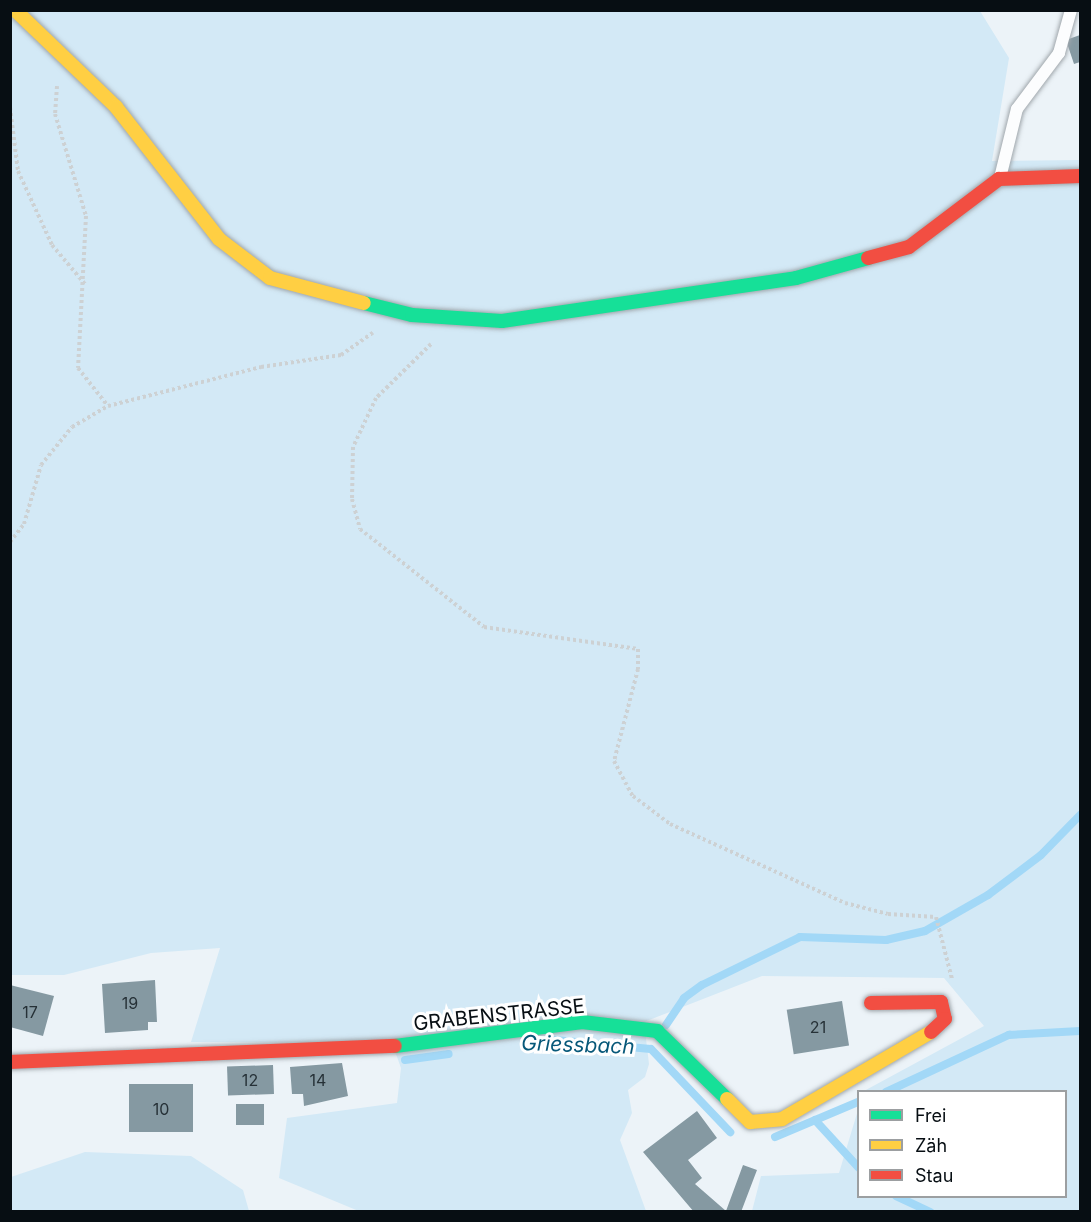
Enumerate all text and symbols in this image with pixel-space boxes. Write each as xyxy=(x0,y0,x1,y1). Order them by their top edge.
house number: 19 xyxy=(122,993,138,1013)
street label: GRABENSTRASSE xyxy=(412,994,586,1036)
house number: 17 xyxy=(22,1002,38,1022)
house number: 21 xyxy=(810,1017,826,1037)
water label: Griessbach xyxy=(521,1030,635,1060)
house number: 12 xyxy=(242,1070,258,1090)
house number: 14 xyxy=(310,1070,326,1090)
legend xyxy=(857,1090,1067,1198)
house number: 10 xyxy=(153,1099,169,1119)
text: Frei xyxy=(915,1105,946,1126)
text: Zäh xyxy=(915,1135,947,1156)
text: Stau xyxy=(915,1165,953,1186)

